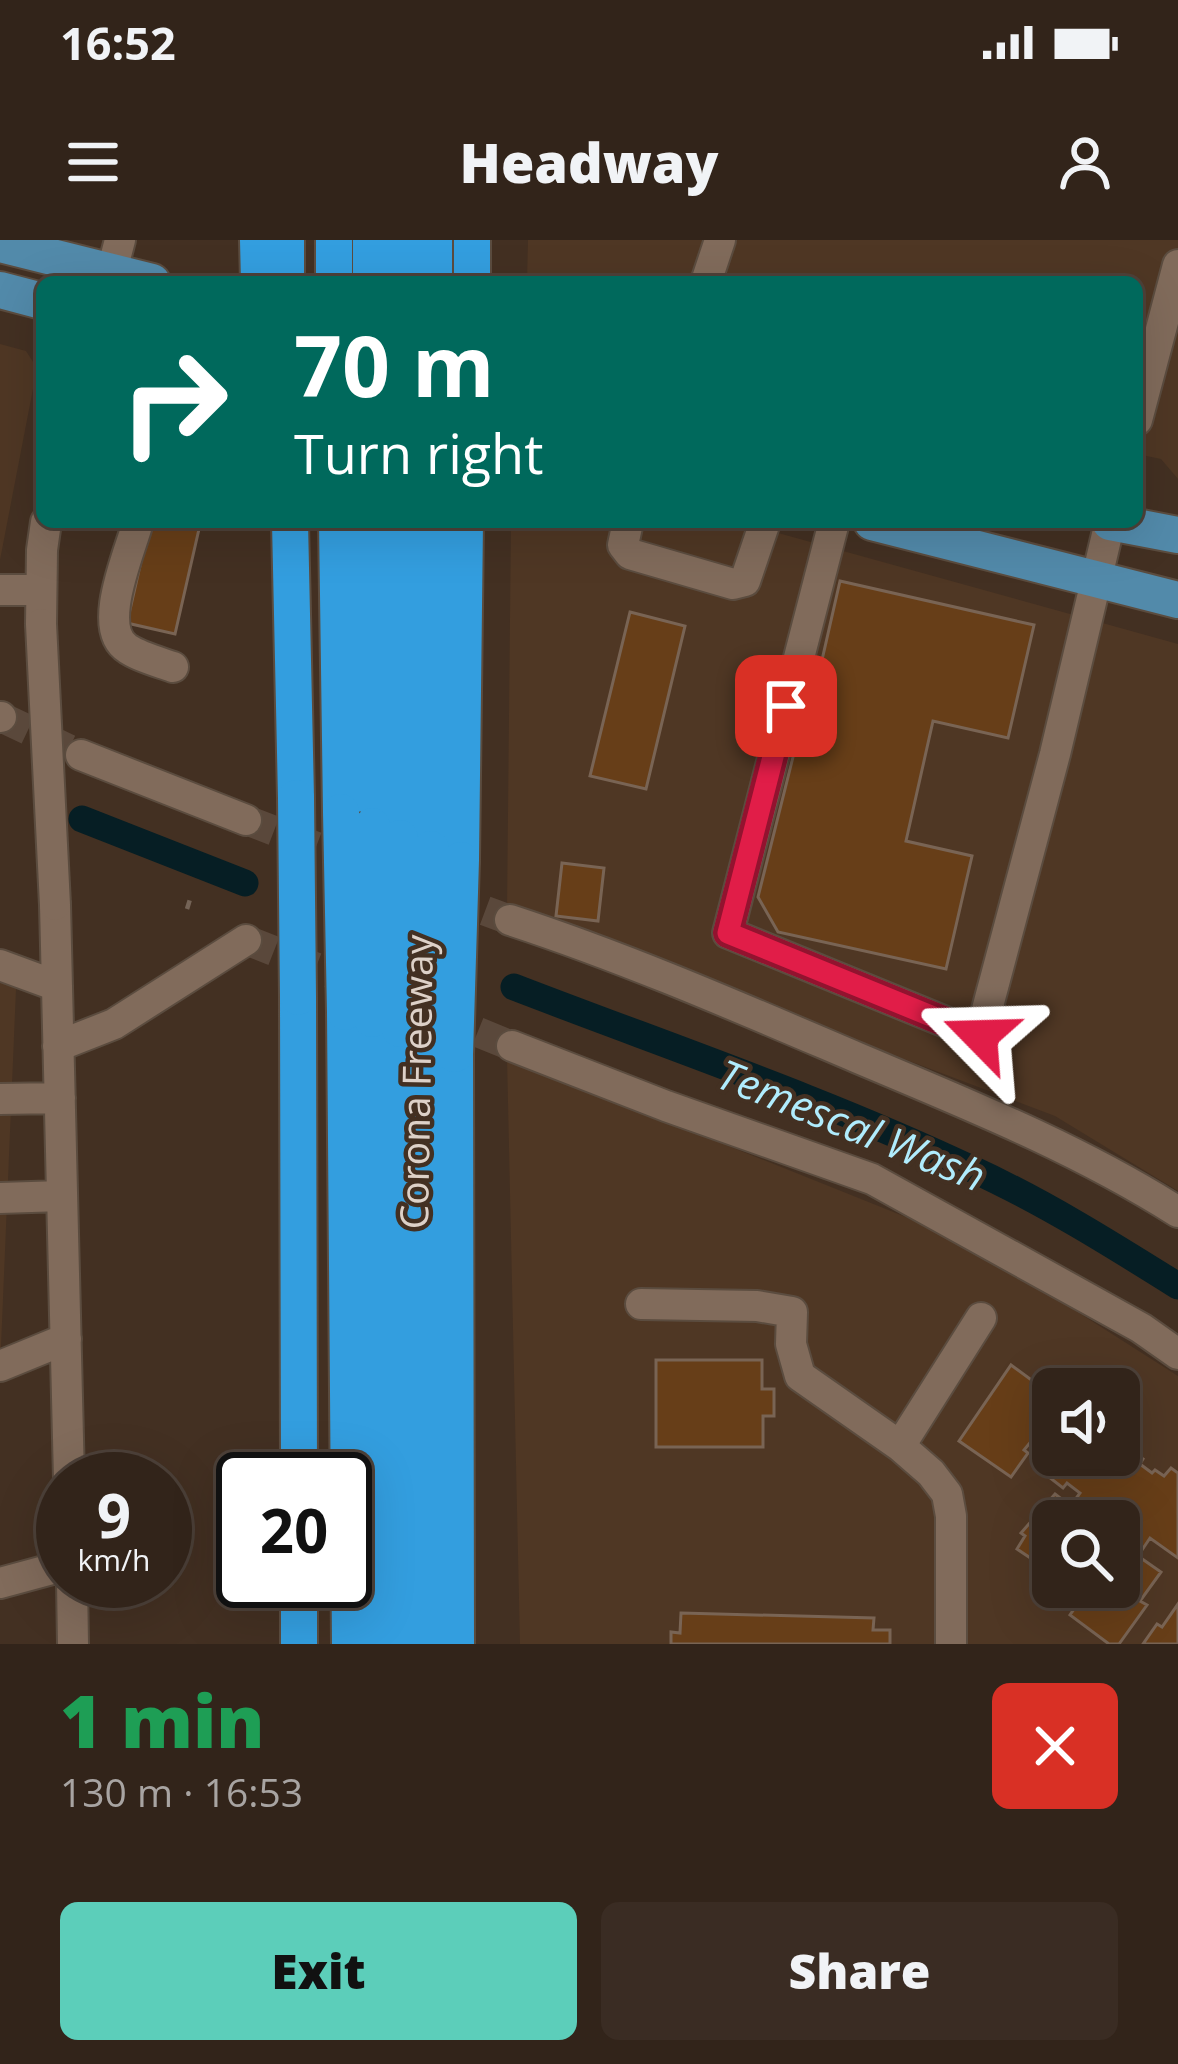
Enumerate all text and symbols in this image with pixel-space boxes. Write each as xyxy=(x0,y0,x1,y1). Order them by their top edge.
text: 16:52 xyxy=(60,12,176,73)
text: Headway xyxy=(460,125,718,199)
icon: menu xyxy=(60,129,126,195)
icon: person xyxy=(1052,129,1118,195)
text: 70 m xyxy=(294,307,494,422)
icon: right xyxy=(96,324,252,480)
text: Turn right xyxy=(294,416,543,490)
pin xyxy=(735,655,837,757)
icon: arrive xyxy=(753,673,819,739)
street label: Corona Freeway xyxy=(386,934,444,1230)
position arrow xyxy=(917,973,1043,1099)
water label: Temescal Wash xyxy=(710,1044,994,1204)
map controls xyxy=(1032,1368,1140,1608)
button: sound xyxy=(1032,1368,1140,1476)
speed limit sign: 20 xyxy=(216,1452,372,1608)
text: 9 xyxy=(97,1474,131,1556)
button: search xyxy=(1032,1500,1140,1608)
text: km/h xyxy=(78,1539,150,1580)
text: 1 min xyxy=(60,1671,265,1769)
button: close xyxy=(992,1683,1118,1809)
text: 130 m · 16:53 xyxy=(60,1765,303,1818)
button: Exit xyxy=(60,1902,577,2040)
button: Share xyxy=(601,1902,1118,2040)

